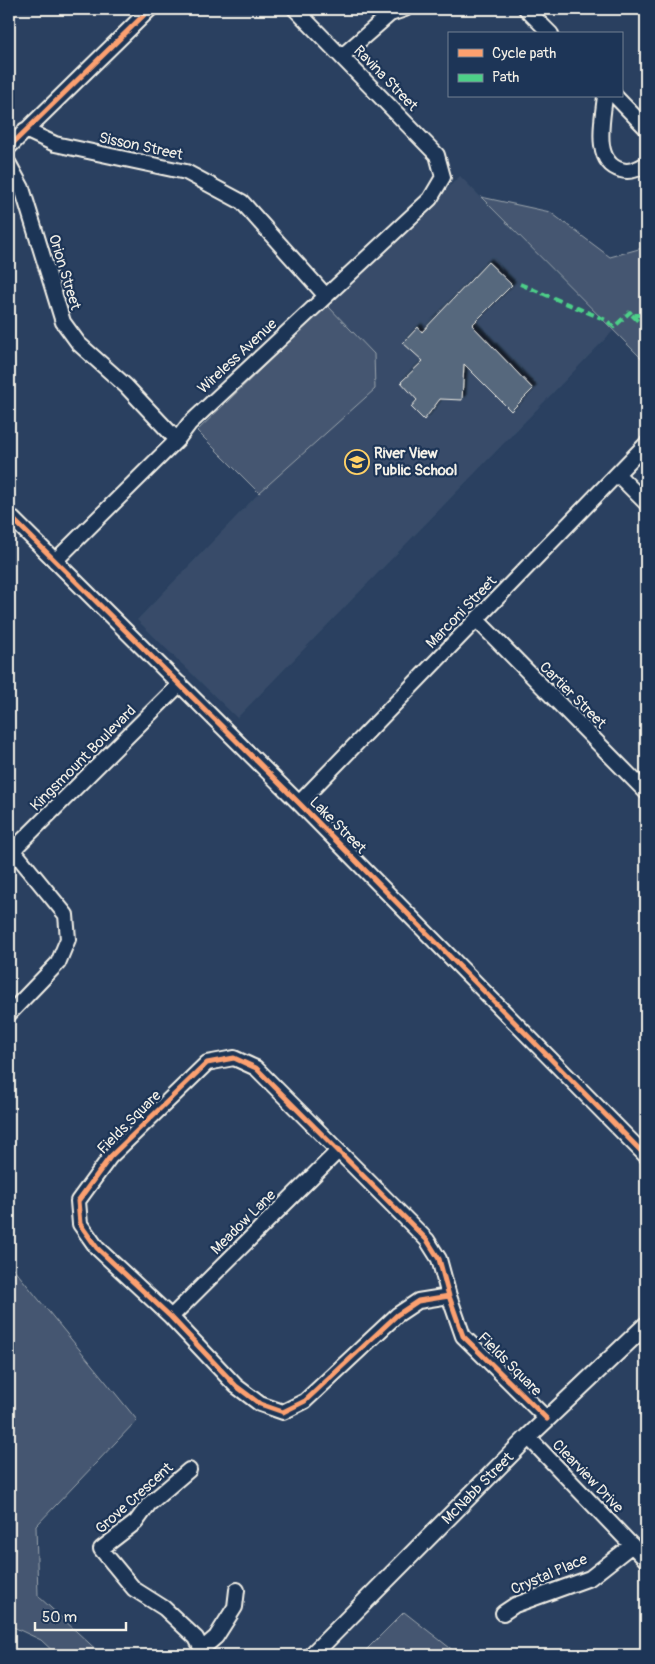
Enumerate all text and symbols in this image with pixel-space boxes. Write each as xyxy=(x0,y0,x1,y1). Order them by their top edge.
legend xyxy=(448,32,622,98)
street label: Ravina Street xyxy=(350,41,422,116)
text: Cycle path xyxy=(492,44,556,63)
text: Path xyxy=(492,68,519,87)
street label: Sisson Street xyxy=(97,128,185,165)
street label: Orion Street xyxy=(44,232,85,313)
street label: Wireless Avenue xyxy=(194,314,281,398)
place label: River View Public School xyxy=(374,444,457,480)
school or university icon: River View Public School xyxy=(344,449,370,475)
street label: Marconi Street xyxy=(422,571,501,653)
street label: Cartier Street xyxy=(535,658,611,733)
street label: Kingsmount Boulevard xyxy=(26,701,140,815)
street label: Lake Street xyxy=(305,793,371,859)
street label: Fields Square xyxy=(93,1086,166,1158)
street label: Meadow Lane xyxy=(207,1185,280,1259)
street label: Fields Square xyxy=(474,1328,546,1401)
street label: Clearview Drive xyxy=(548,1436,628,1517)
street label: McNabb Street xyxy=(438,1448,518,1529)
street label: Grove Crescent xyxy=(92,1458,178,1538)
street label: Crystal Place xyxy=(508,1550,591,1599)
scale bar xyxy=(35,1599,126,1631)
text: 50 m xyxy=(42,1608,77,1627)

